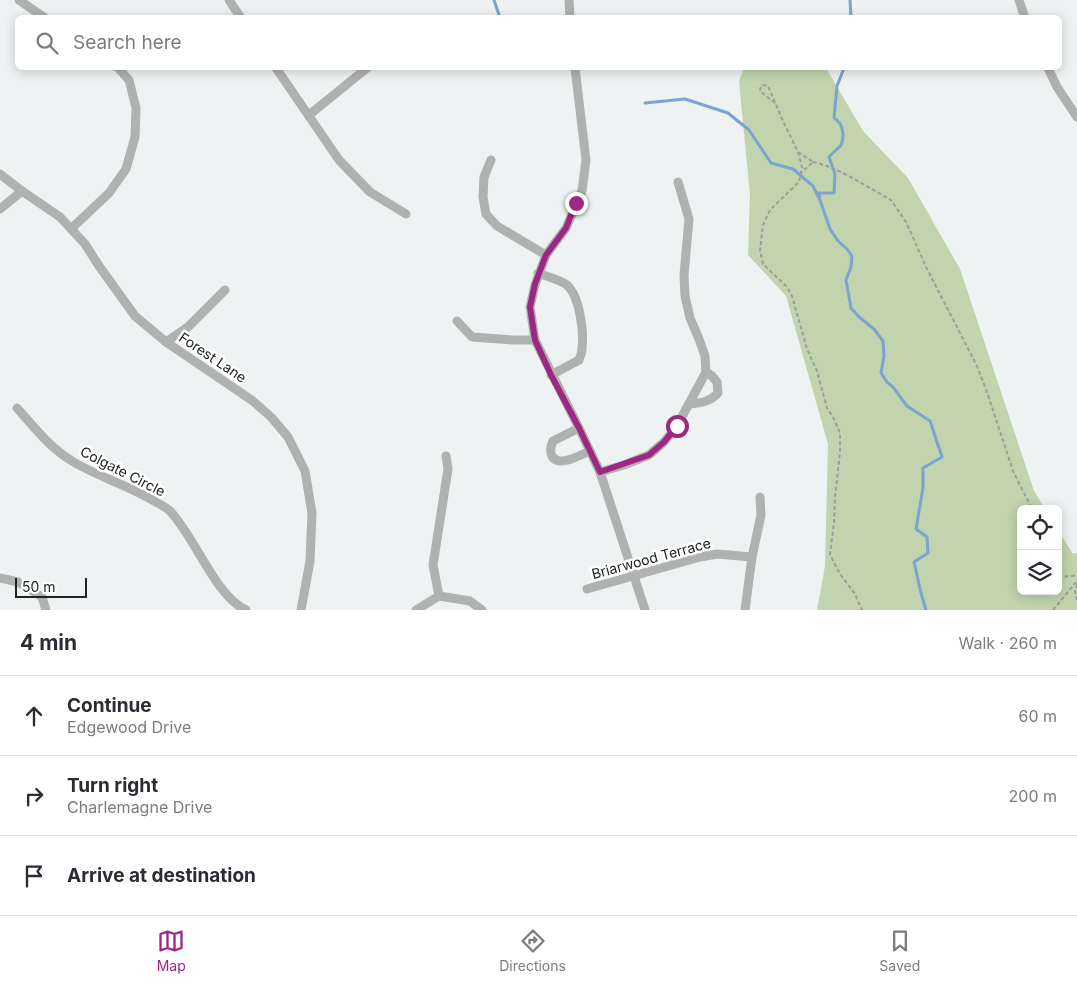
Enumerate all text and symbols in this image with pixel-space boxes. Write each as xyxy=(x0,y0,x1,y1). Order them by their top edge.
search box xyxy=(15,15,1062,70)
icon: search xyxy=(33,29,61,57)
text: Search here xyxy=(73,31,182,54)
route end xyxy=(565,192,588,215)
street label: Forest Lane xyxy=(176,328,250,386)
route start xyxy=(666,415,689,438)
street label: Colgate Circle xyxy=(78,442,168,500)
map controls xyxy=(1017,505,1062,595)
button: locate xyxy=(1017,505,1062,550)
street label: Briarwood Terrace xyxy=(590,534,712,582)
button: layers xyxy=(1017,550,1062,595)
scale bar xyxy=(15,575,88,598)
text: 50 m xyxy=(22,578,56,595)
text: 4 min xyxy=(20,630,77,655)
text: Walk · 260 m xyxy=(959,633,1057,653)
text: Continue xyxy=(67,694,152,717)
icon: ahead xyxy=(20,702,48,730)
text: 60 m xyxy=(1018,706,1057,726)
text: Edgewood Drive xyxy=(67,717,191,737)
text: Turn right xyxy=(67,774,158,797)
icon: right xyxy=(20,782,48,810)
text: 200 m xyxy=(1009,786,1057,806)
text: Charlemagne Drive xyxy=(67,797,212,817)
icon: arrive xyxy=(20,862,48,890)
text: Arrive at destination xyxy=(67,864,256,887)
tab: Map xyxy=(157,927,186,974)
tab: Directions xyxy=(499,927,566,974)
tab: Saved xyxy=(879,927,920,974)

